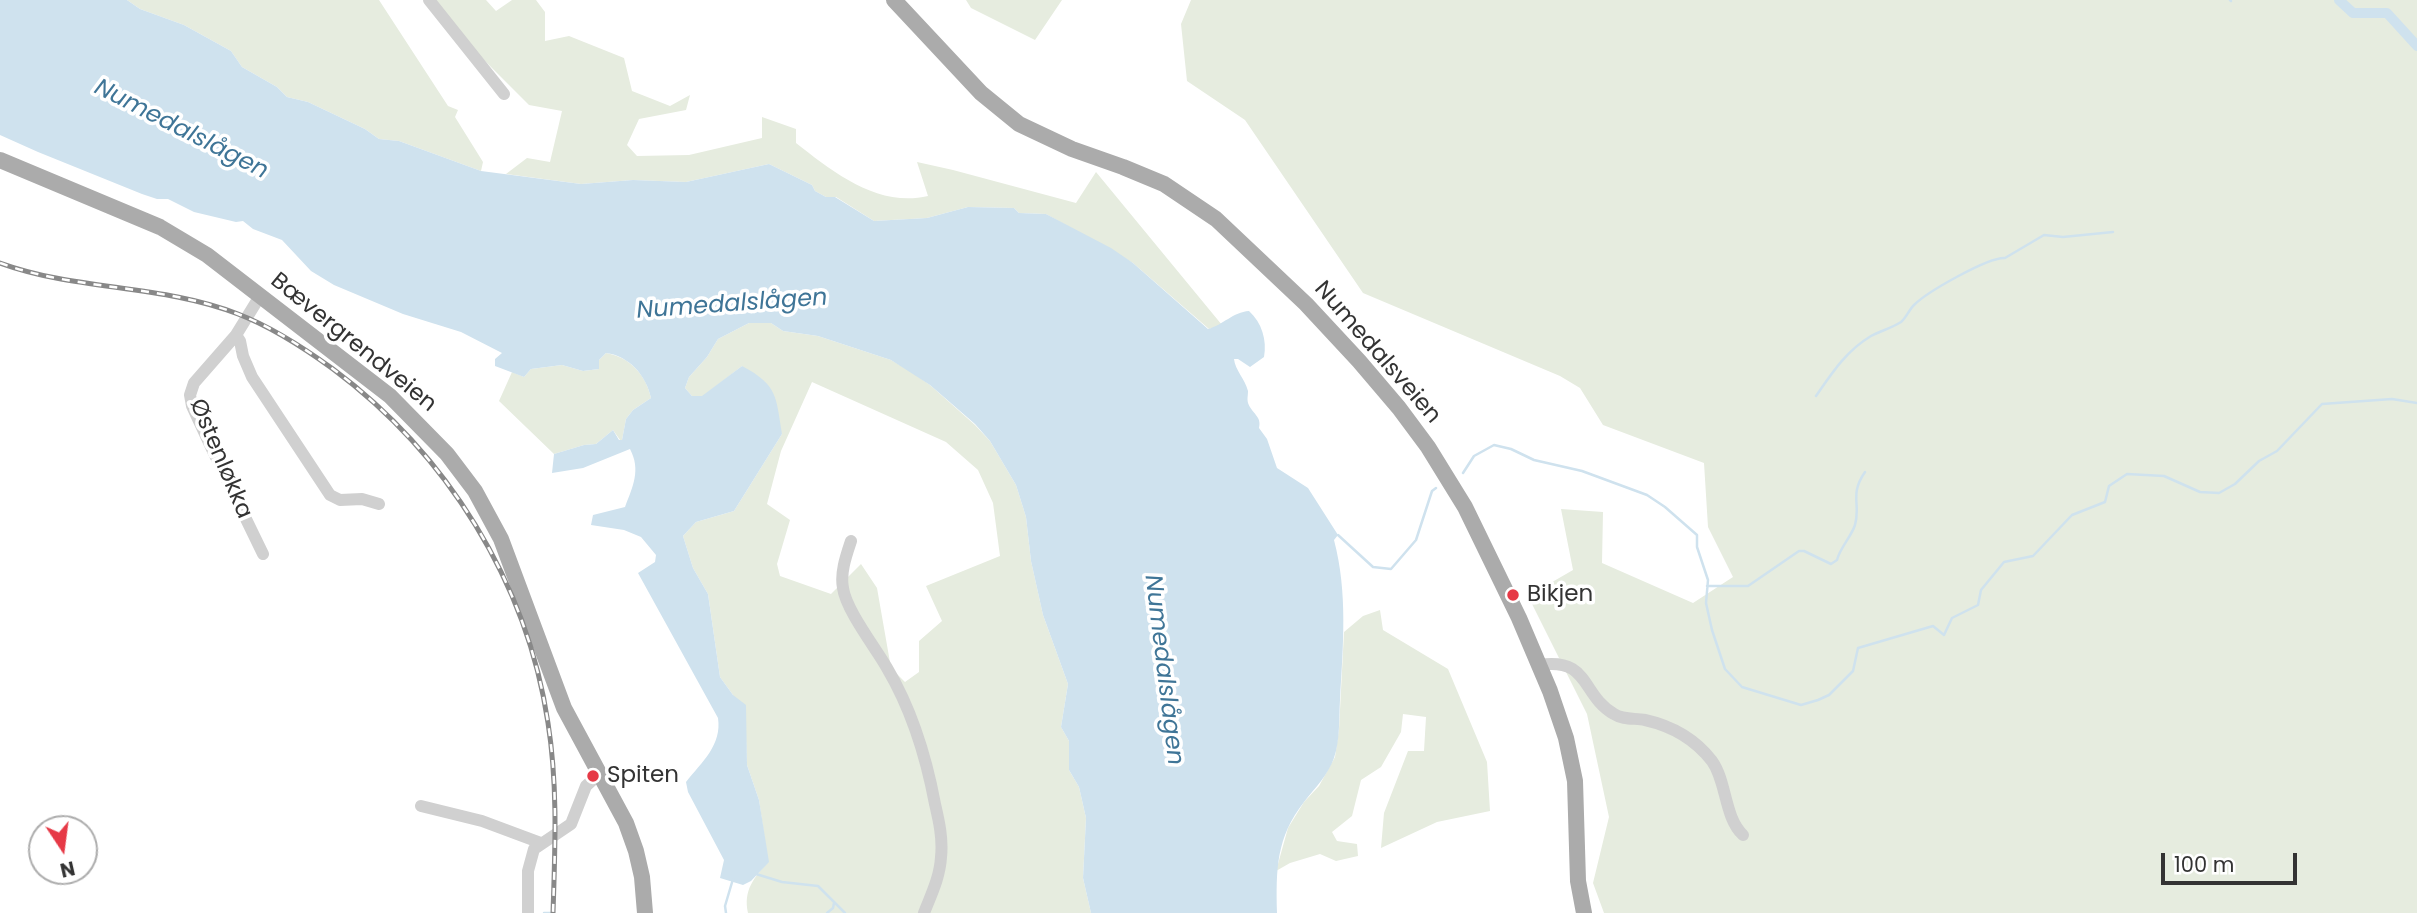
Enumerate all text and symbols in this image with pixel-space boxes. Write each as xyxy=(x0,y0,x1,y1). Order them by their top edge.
water label: Numedalslågen xyxy=(89,74,273,186)
street label: Bævergrendveien xyxy=(264,268,442,418)
street label: Numedalsveien xyxy=(1308,276,1446,430)
water label: Numedalslågen xyxy=(636,284,828,326)
street label: Østenløkka xyxy=(182,395,258,523)
water label: Numedalslågen xyxy=(1137,573,1189,767)
place label: Bikjen xyxy=(1527,581,1593,609)
marker: Bikjen xyxy=(1505,587,1521,603)
place label: Spiten xyxy=(607,762,679,790)
marker: Spiten xyxy=(585,768,601,784)
north arrow xyxy=(28,815,98,885)
scale bar xyxy=(2165,839,2302,883)
text: 100 m xyxy=(2174,850,2234,879)
text: N xyxy=(57,854,77,884)

